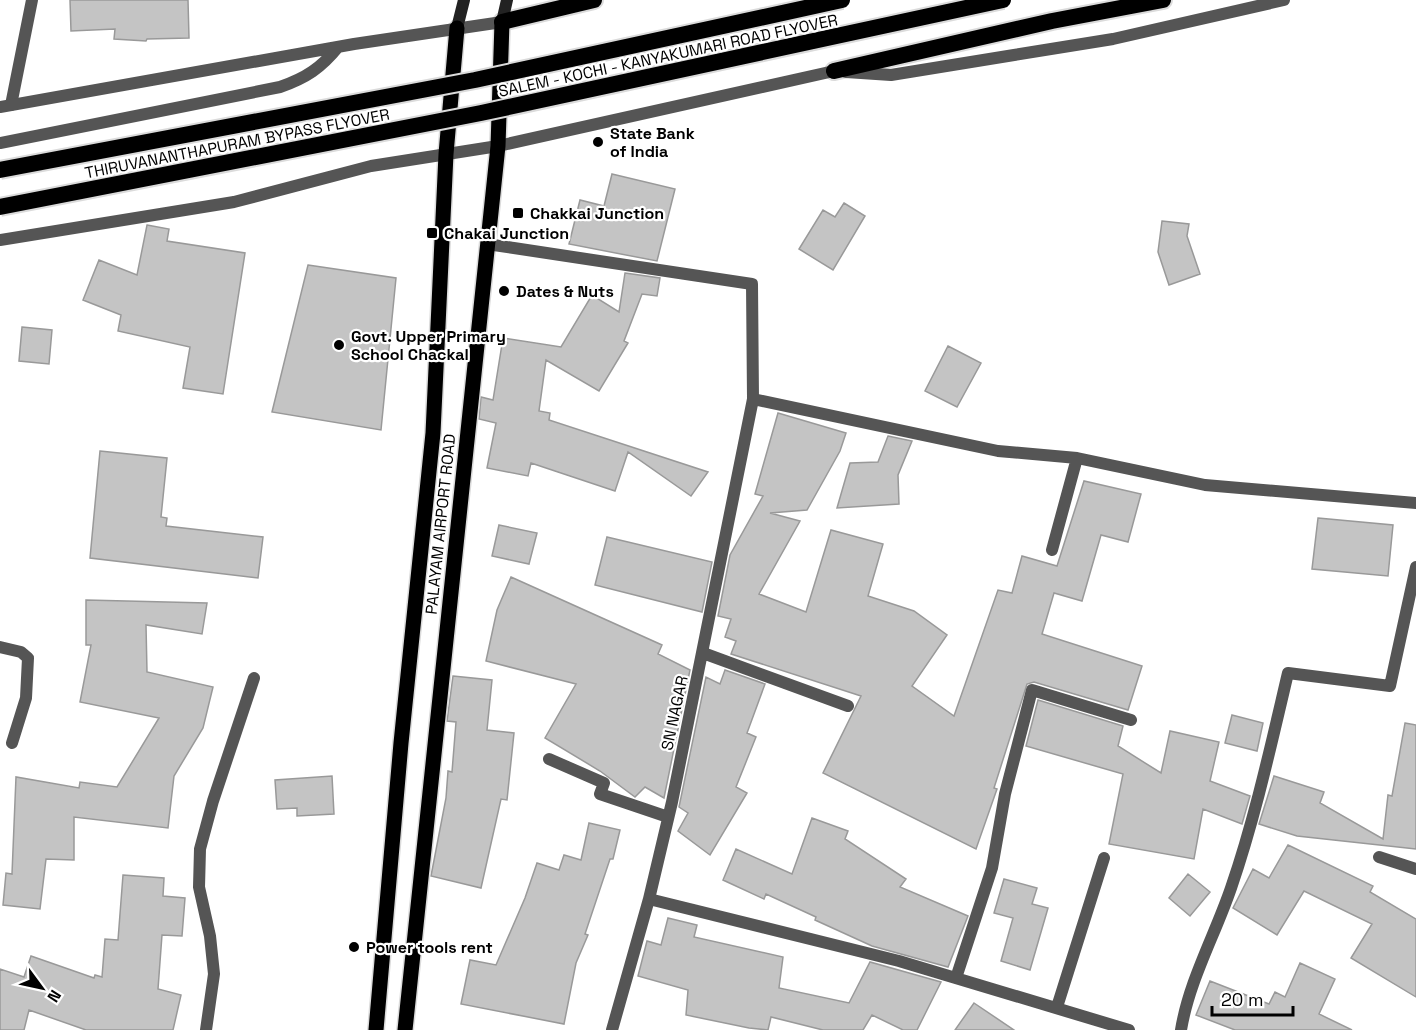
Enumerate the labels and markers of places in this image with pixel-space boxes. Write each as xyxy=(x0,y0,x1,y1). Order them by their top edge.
place label: State Bank of India xyxy=(610,123,695,162)
marker: State Bank of India xyxy=(591,135,605,149)
place label: Chakkai Junction xyxy=(530,203,664,224)
marker: Chakkai Junction xyxy=(511,206,525,220)
place label: Chakai Junction xyxy=(444,223,569,244)
marker: Chakai Junction xyxy=(425,226,439,240)
place label: Dates & Nuts xyxy=(516,281,614,302)
marker: Dates & Nuts xyxy=(497,284,511,298)
place label: Govt. Upper Primary School Chackal xyxy=(351,326,506,365)
marker: Govt. Upper Primary School Chackal xyxy=(332,338,346,352)
place label: Power tools rent xyxy=(366,937,493,958)
marker: Power tools rent xyxy=(347,940,361,954)

